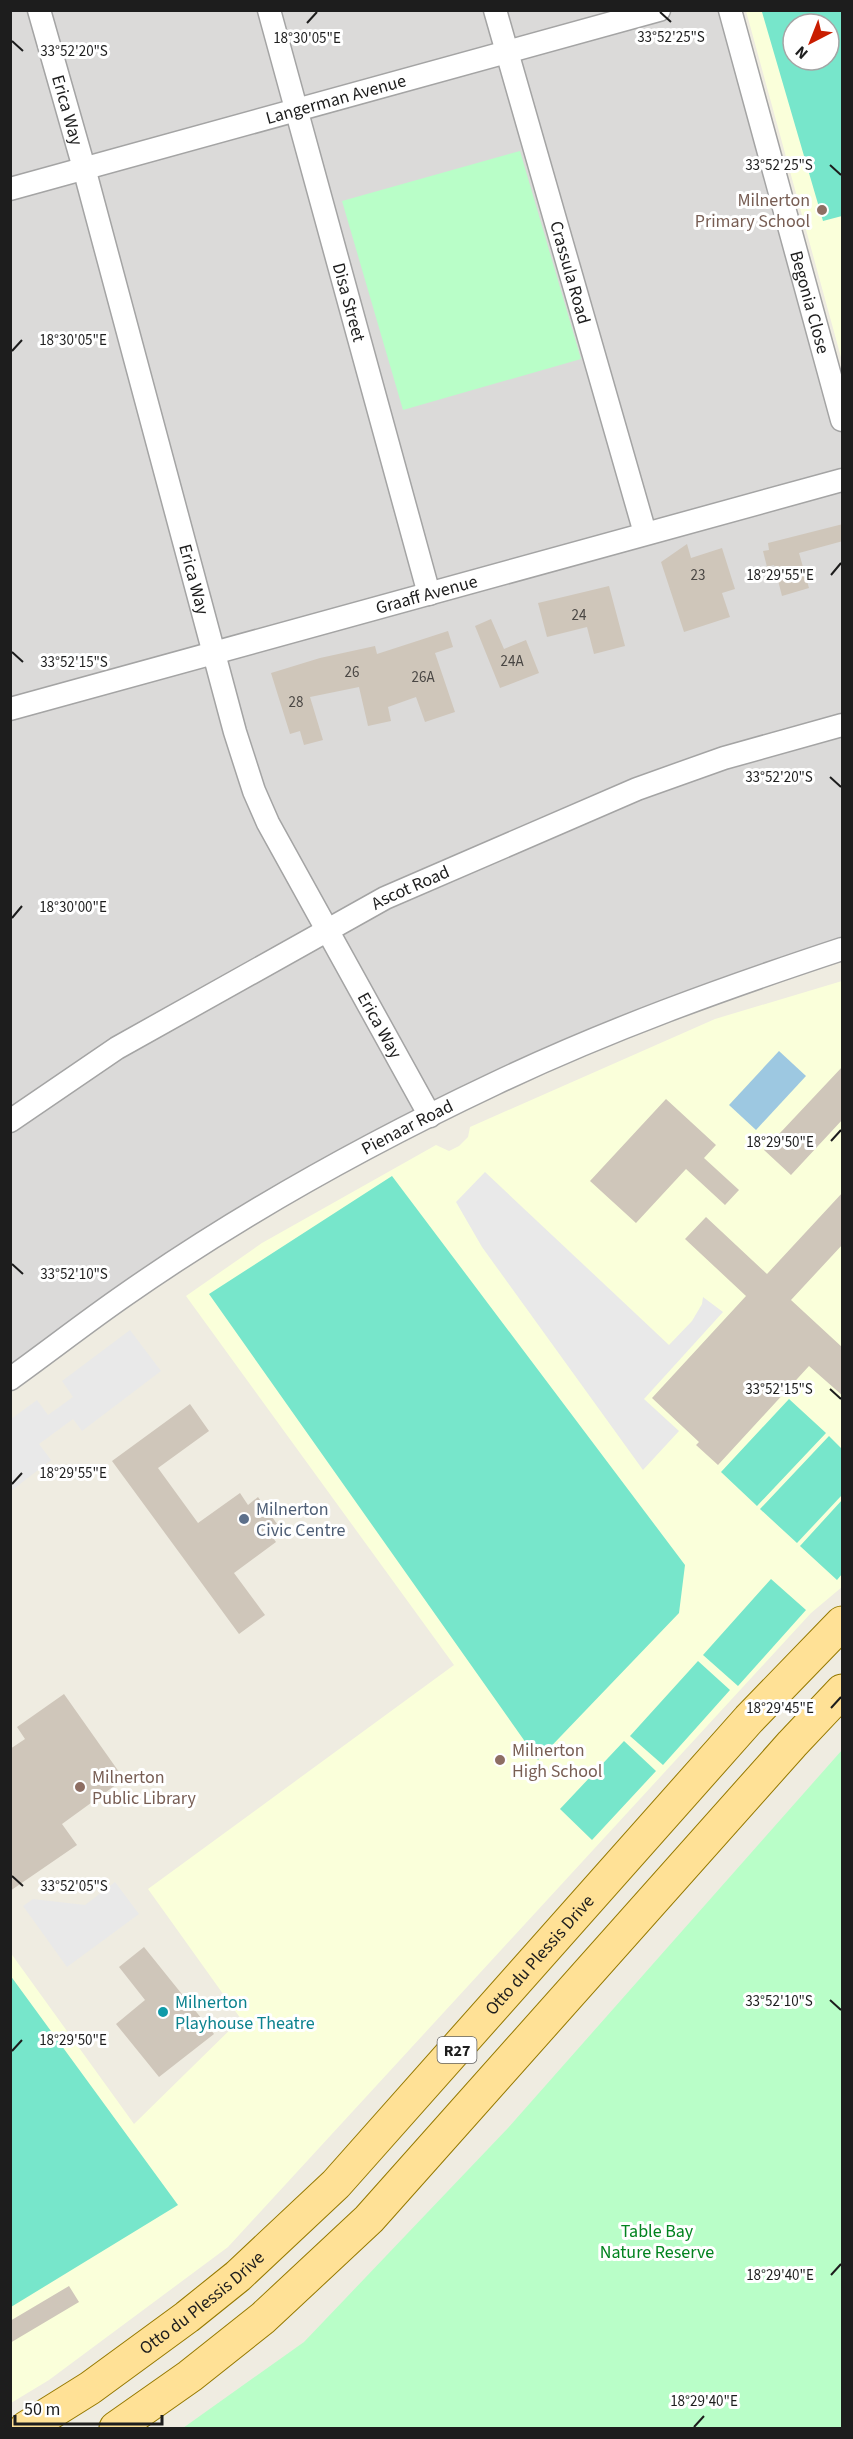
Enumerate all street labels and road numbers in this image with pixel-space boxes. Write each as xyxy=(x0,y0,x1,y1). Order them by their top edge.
street label: Langerman Avenue xyxy=(263,68,409,131)
street label: Erica Way xyxy=(45,72,89,149)
street label: Crassula Road xyxy=(543,218,596,327)
street label: Begonia Close xyxy=(783,248,835,357)
street label: Disa Street xyxy=(326,260,371,345)
street label: Erica Way xyxy=(172,541,215,618)
street label: Graaff Avenue xyxy=(373,569,480,621)
street label: Ascot Road xyxy=(367,860,454,916)
street label: Erica Way xyxy=(351,988,408,1064)
street label: Pienaar Road xyxy=(357,1094,457,1162)
street label: Otto du Plessis Drive xyxy=(479,1889,600,2021)
road number: R27 xyxy=(438,2037,476,2063)
street label: Otto du Plessis Drive xyxy=(134,2245,270,2361)

